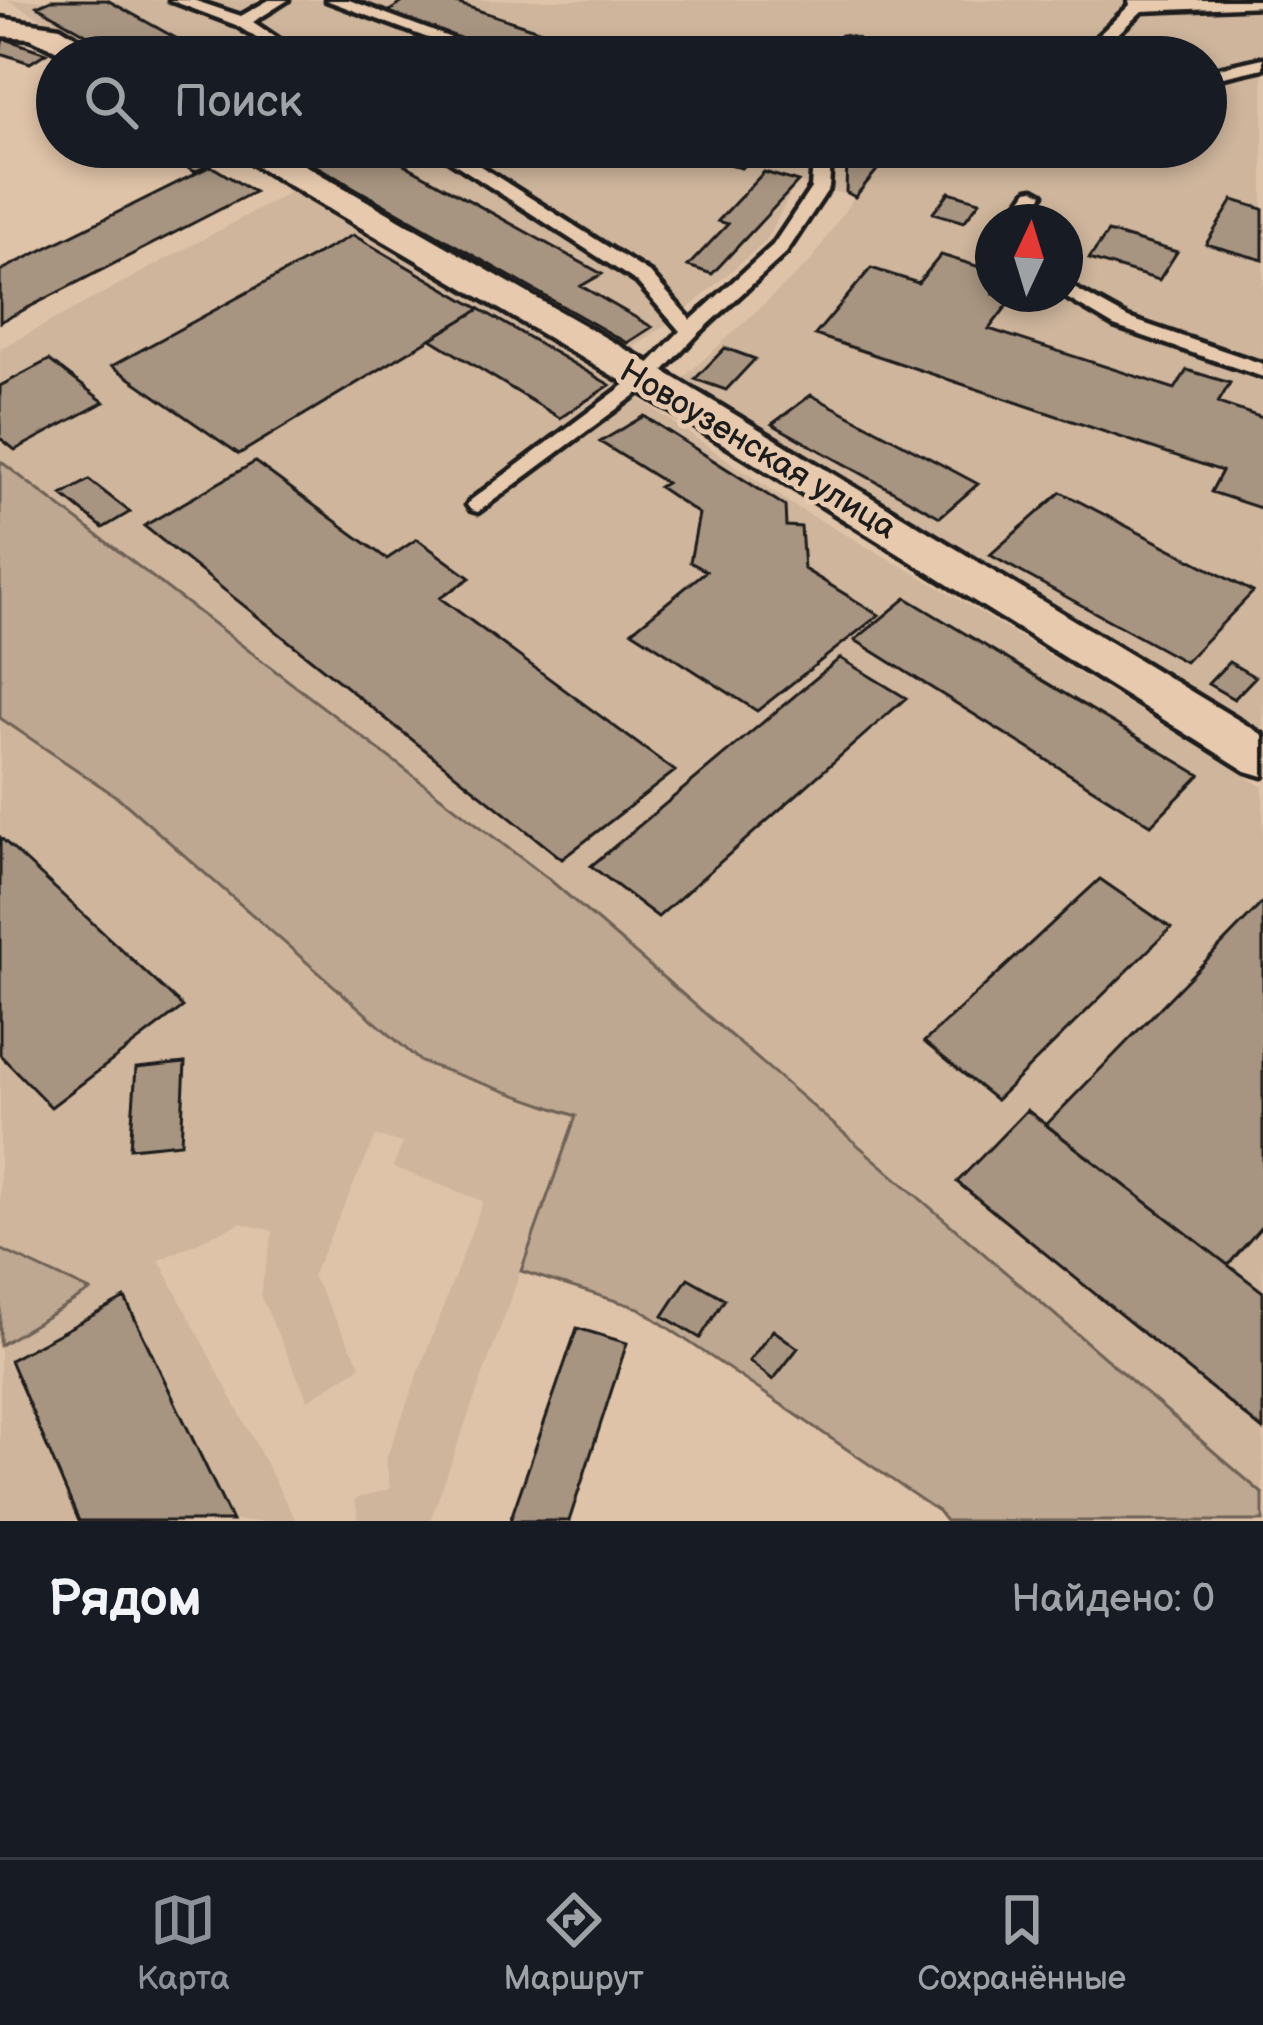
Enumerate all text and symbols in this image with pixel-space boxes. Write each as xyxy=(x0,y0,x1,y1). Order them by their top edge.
search box xyxy=(36,36,1227,168)
icon: search xyxy=(78,69,144,135)
text: Поиск xyxy=(174,75,302,130)
north arrow xyxy=(975,204,1083,312)
street label: Новоузенская улица xyxy=(612,351,904,548)
text: Рядом xyxy=(48,1569,202,1630)
text: Найдено: 0 xyxy=(1012,1576,1215,1623)
tab: Карта xyxy=(137,1887,230,1999)
tab: Маршрут xyxy=(504,1887,644,1999)
tab: Сохранённые xyxy=(918,1887,1126,1999)

